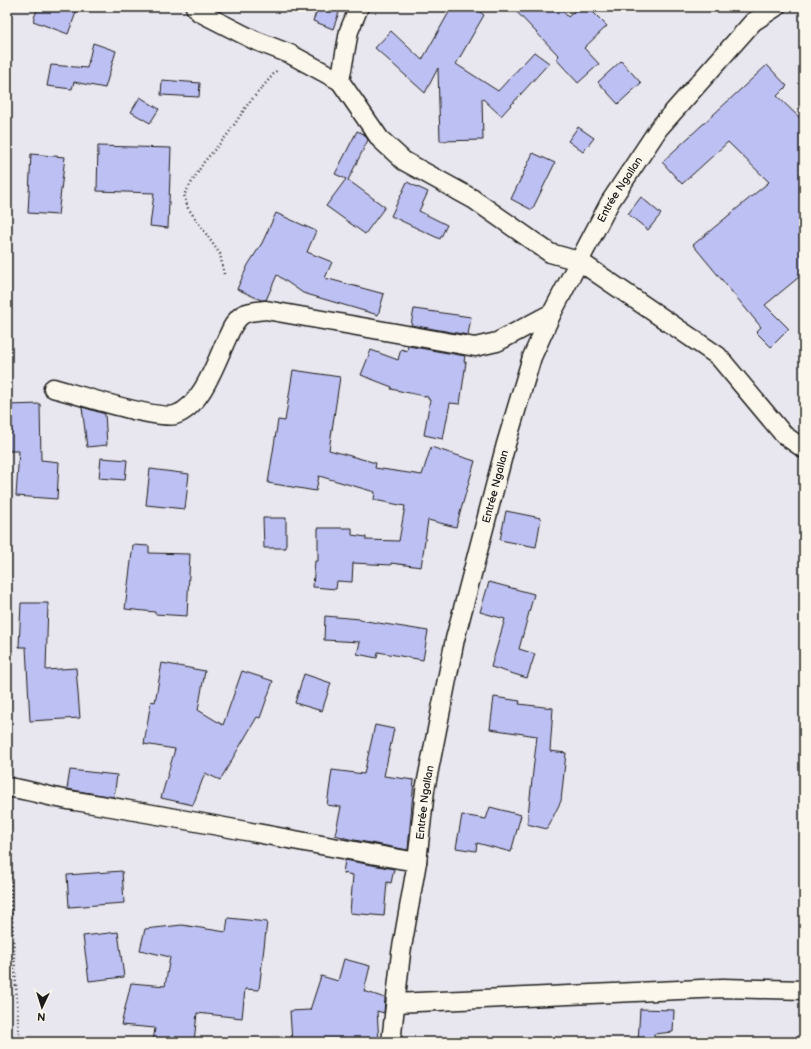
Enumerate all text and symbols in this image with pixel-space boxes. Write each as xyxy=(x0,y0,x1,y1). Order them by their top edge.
street label: Entrée Ngallan xyxy=(595,154,645,225)
street label: Entrée Ngallan xyxy=(480,449,511,525)
street label: Entrée Ngallan xyxy=(414,764,437,840)
north arrow xyxy=(22,987,62,1027)
text: N xyxy=(37,1010,46,1023)

